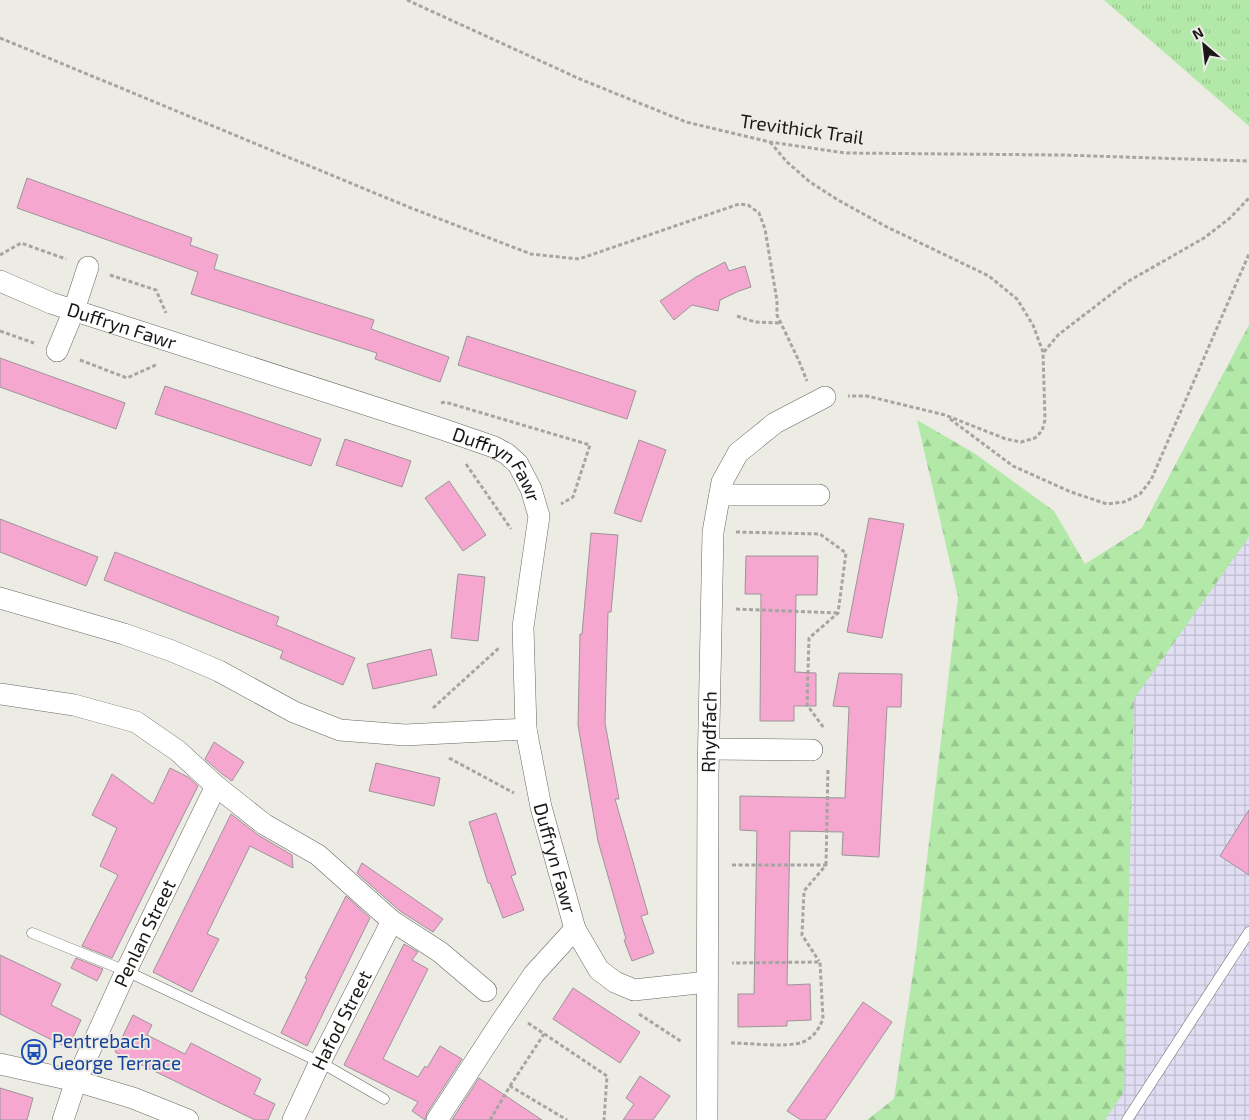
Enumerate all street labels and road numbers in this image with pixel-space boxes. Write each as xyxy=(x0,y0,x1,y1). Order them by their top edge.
street label: Trevithick Trail xyxy=(739,108,866,149)
street label: Duffryn Fawr xyxy=(64,297,180,354)
street label: Duffryn Fawr xyxy=(450,422,546,505)
street label: Rhydfach xyxy=(696,691,721,773)
street label: Duffryn Fawr xyxy=(529,800,582,916)
street label: Penlan Street xyxy=(108,876,180,990)
street label: Hafod Street xyxy=(306,966,376,1073)

